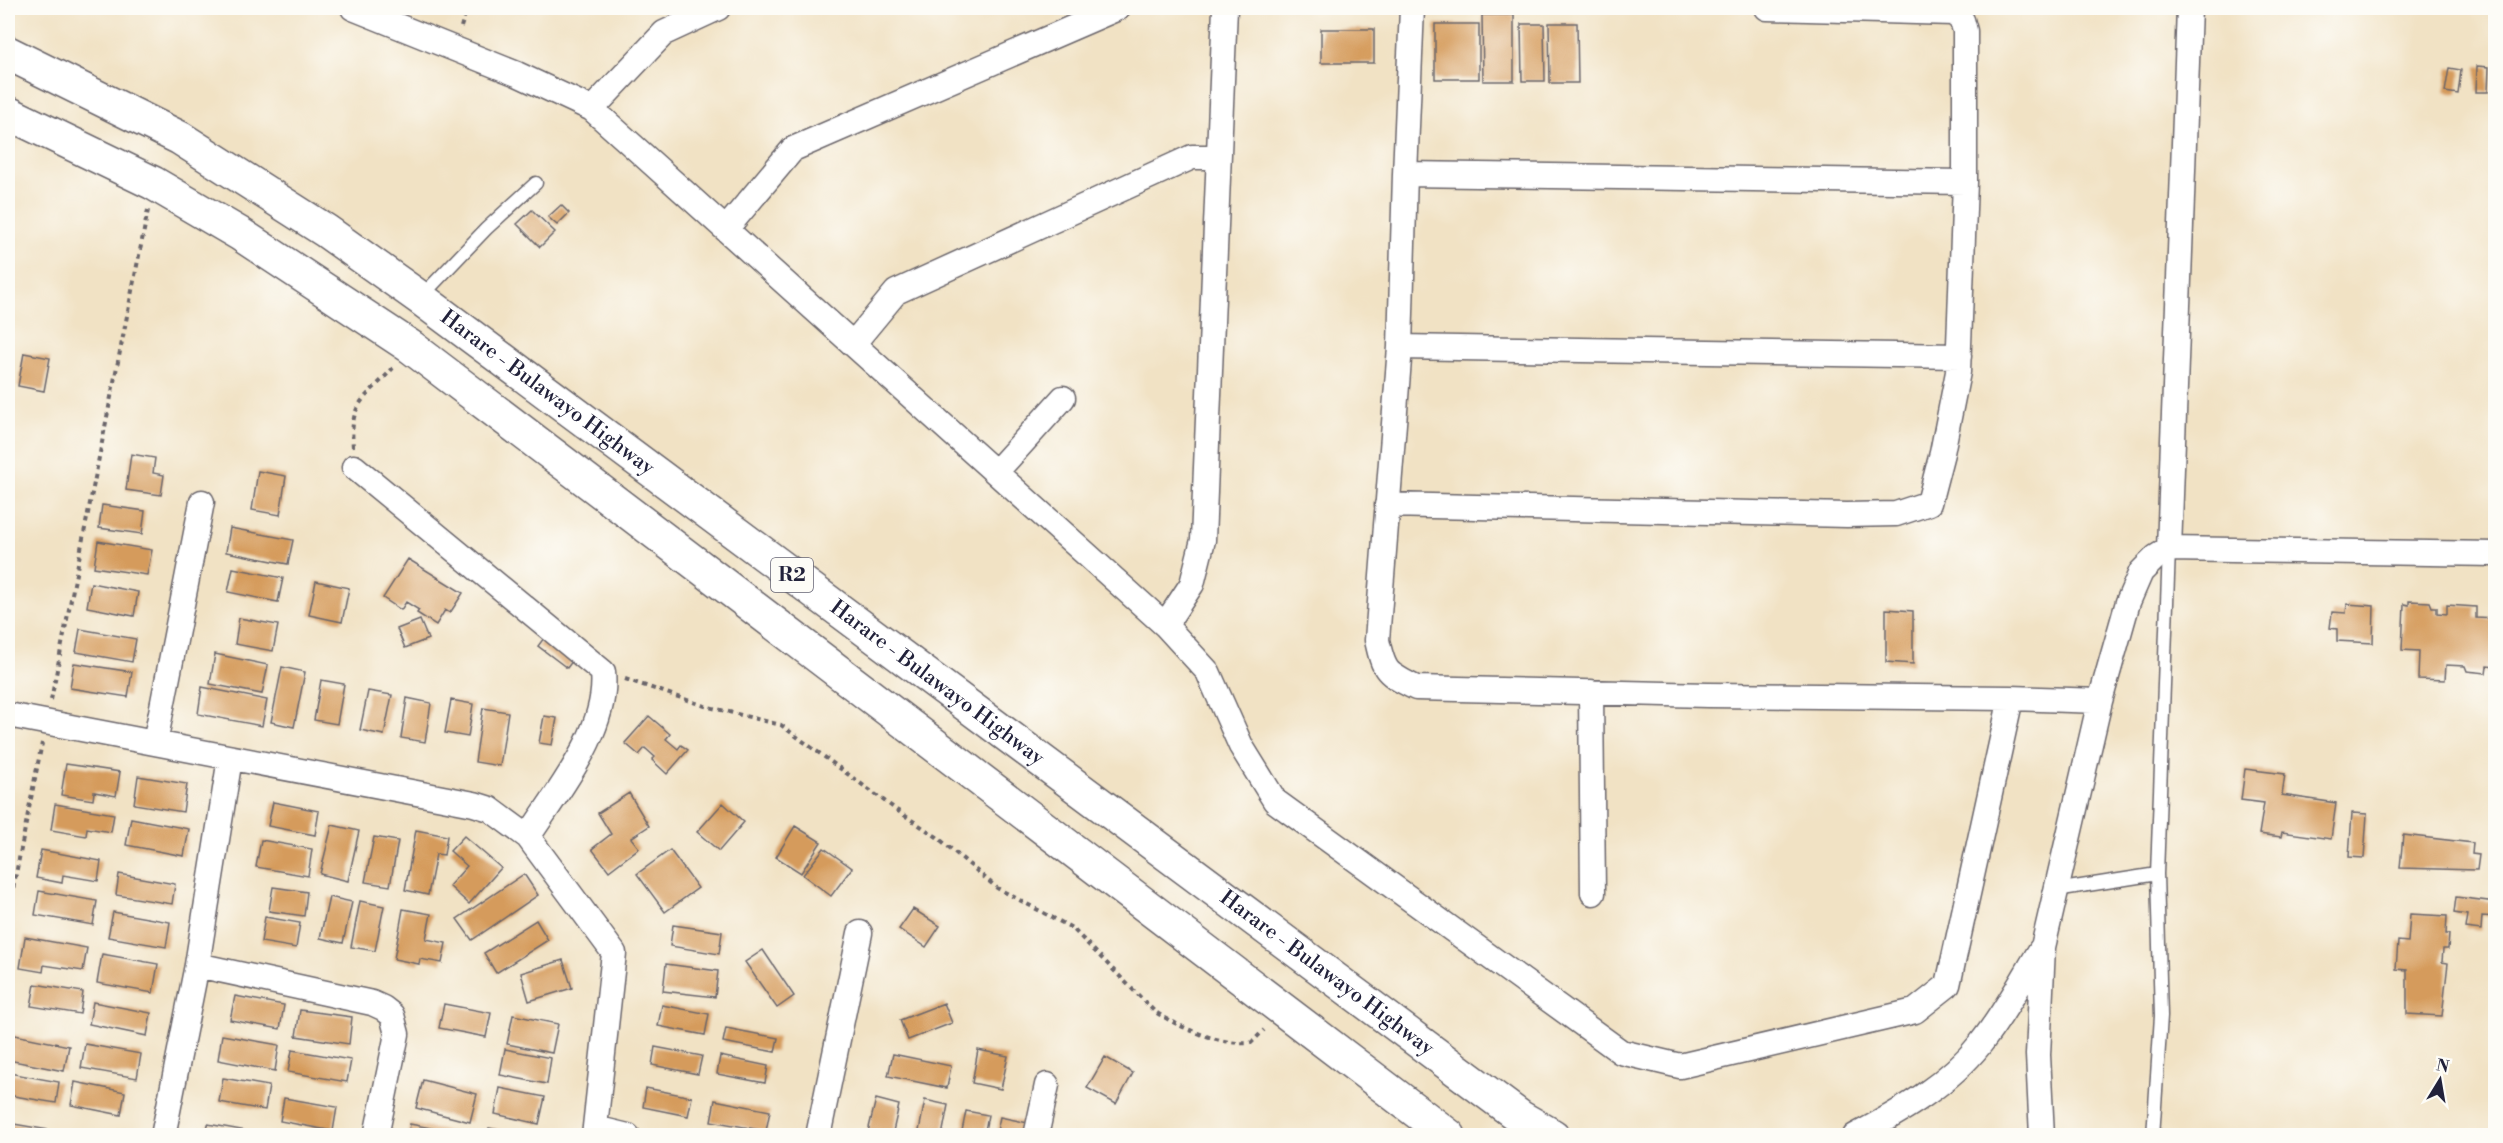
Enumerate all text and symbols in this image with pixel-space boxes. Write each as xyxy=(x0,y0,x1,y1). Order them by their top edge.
street label: Harare - Bulawayo Highway xyxy=(435,305,660,481)
road number: R2 xyxy=(771,558,813,592)
street label: Harare - Bulawayo Highway xyxy=(825,595,1050,772)
street label: Harare - Bulawayo Highway xyxy=(1215,885,1440,1062)
north arrow xyxy=(2410,1050,2470,1110)
text: N xyxy=(2435,1055,2451,1077)

